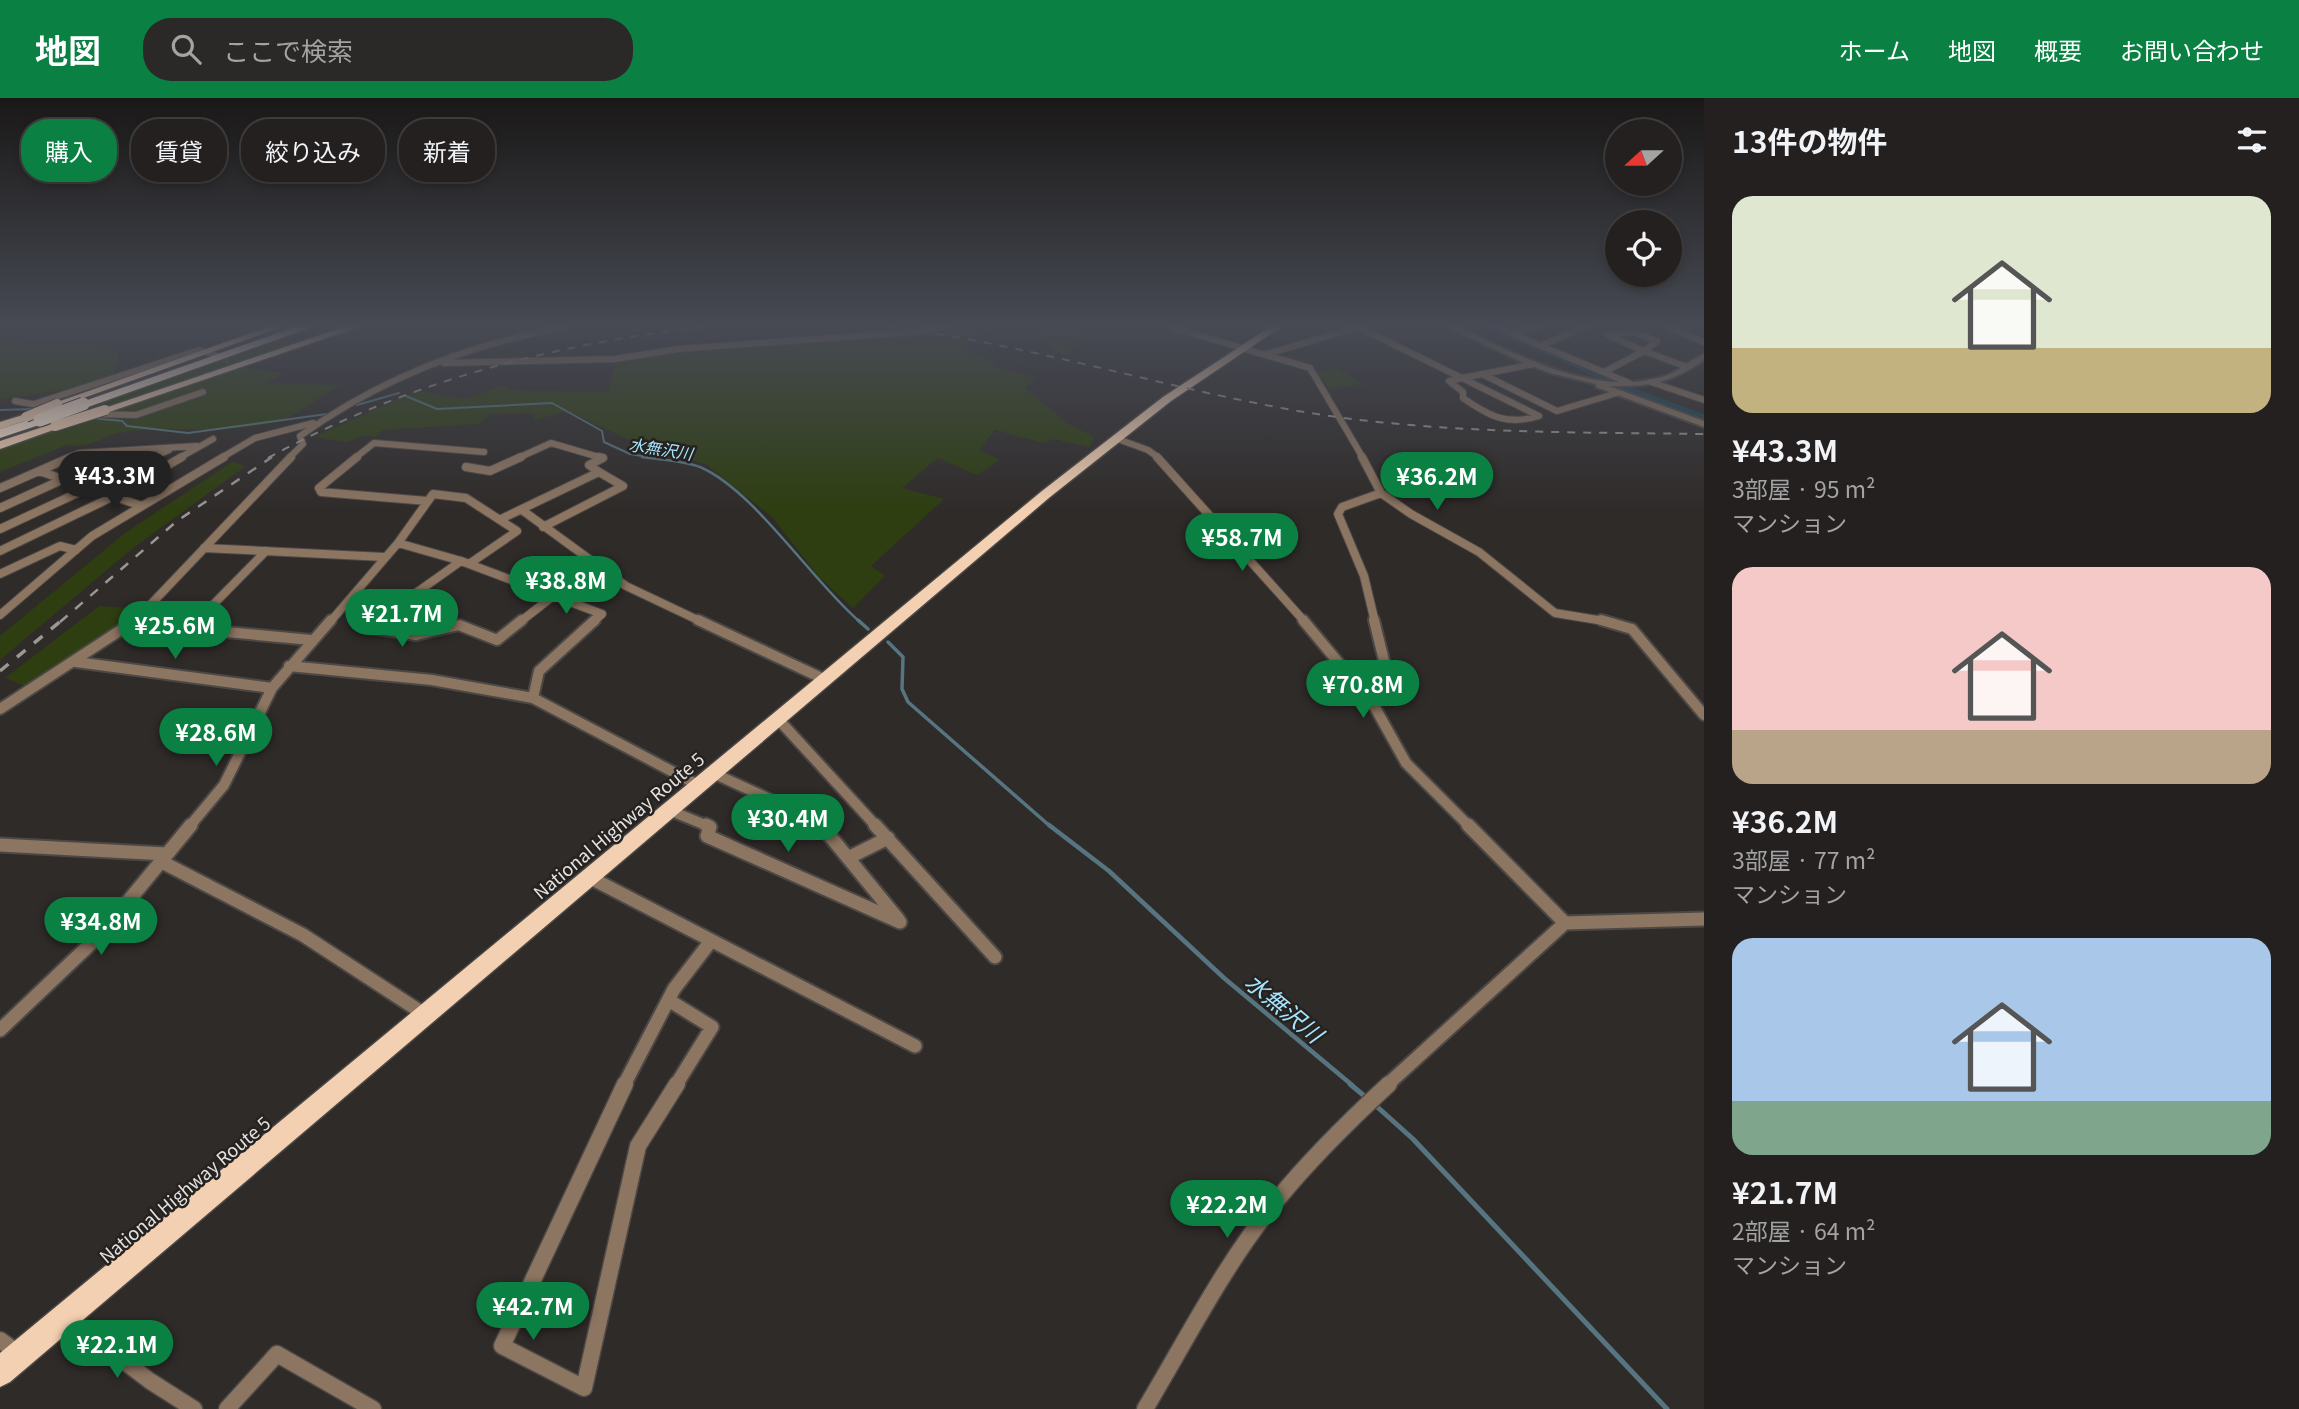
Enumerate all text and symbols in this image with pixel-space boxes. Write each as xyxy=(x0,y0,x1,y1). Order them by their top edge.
search box xyxy=(143,18,633,81)
text: 地図 xyxy=(35,25,101,73)
icon: search xyxy=(167,30,205,68)
text: ここで検索 xyxy=(223,31,353,68)
text: ホーム xyxy=(1839,32,1910,67)
text: 地図 xyxy=(1948,32,1996,67)
text: 概要 xyxy=(2034,32,2082,67)
text: お問い合わせ xyxy=(2120,32,2264,67)
text: 13件の物件 xyxy=(1732,118,1887,162)
chip: 購入 xyxy=(21,119,117,182)
chip: 賃貸 xyxy=(131,119,227,182)
chip: 絞り込み xyxy=(241,119,385,182)
chip: 新着 xyxy=(399,119,495,182)
north arrow xyxy=(1605,119,1682,196)
map controls xyxy=(1605,119,1682,287)
icon: filters xyxy=(2233,121,2271,159)
button: locate xyxy=(1605,210,1682,287)
icon: home xyxy=(1939,242,2065,368)
text: ¥43.3M xyxy=(1732,427,1838,471)
water label: 水無沢川 xyxy=(628,431,696,465)
pin: ¥43.3M xyxy=(58,452,172,511)
pin: ¥36.2M xyxy=(1380,452,1494,512)
text: ¥43.3M xyxy=(74,457,156,491)
text: ¥36.2M xyxy=(1396,458,1478,492)
text: 3部屋 · 95 m² xyxy=(1732,471,1875,505)
text: マンション xyxy=(1732,505,1847,539)
pin: ¥58.7M xyxy=(1185,514,1299,573)
text: ¥58.7M xyxy=(1201,519,1283,553)
pin: ¥38.8M xyxy=(509,556,623,616)
text: ¥38.8M xyxy=(525,562,607,596)
pin: ¥21.7M xyxy=(345,589,459,649)
text: ¥21.7M xyxy=(361,595,443,629)
pin: ¥25.6M xyxy=(118,602,232,661)
text: ¥25.6M xyxy=(134,607,216,641)
icon: home xyxy=(1939,613,2065,739)
pin: ¥70.8M xyxy=(1306,660,1420,720)
text: ¥70.8M xyxy=(1322,666,1404,700)
pin: ¥28.6M xyxy=(159,708,273,768)
text: ¥28.6M xyxy=(175,714,257,748)
street label: National Highway Route 5 xyxy=(527,746,709,904)
pin: ¥30.4M xyxy=(731,794,845,854)
text: ¥36.2M xyxy=(1732,798,1838,842)
text: ¥30.4M xyxy=(747,800,829,834)
text: 3部屋 · 77 m² xyxy=(1732,842,1875,876)
text: マンション xyxy=(1732,876,1847,910)
pin: ¥34.8M xyxy=(44,898,158,957)
text: ¥34.8M xyxy=(60,903,142,937)
water label: 水無沢川 xyxy=(1239,964,1333,1052)
icon: home xyxy=(1939,984,2065,1110)
street label: National Highway Route 5 xyxy=(93,1110,275,1268)
text: ¥21.7M xyxy=(1732,1169,1838,1213)
pin: ¥22.2M xyxy=(1170,1180,1284,1240)
text: ¥22.2M xyxy=(1186,1186,1268,1220)
text: 2部屋 · 64 m² xyxy=(1732,1213,1875,1247)
text: マンション xyxy=(1732,1247,1847,1281)
pin: ¥42.7M xyxy=(476,1282,590,1342)
text: ¥42.7M xyxy=(492,1288,574,1322)
pin: ¥22.1M xyxy=(60,1320,174,1380)
text: ¥22.1M xyxy=(76,1326,158,1360)

